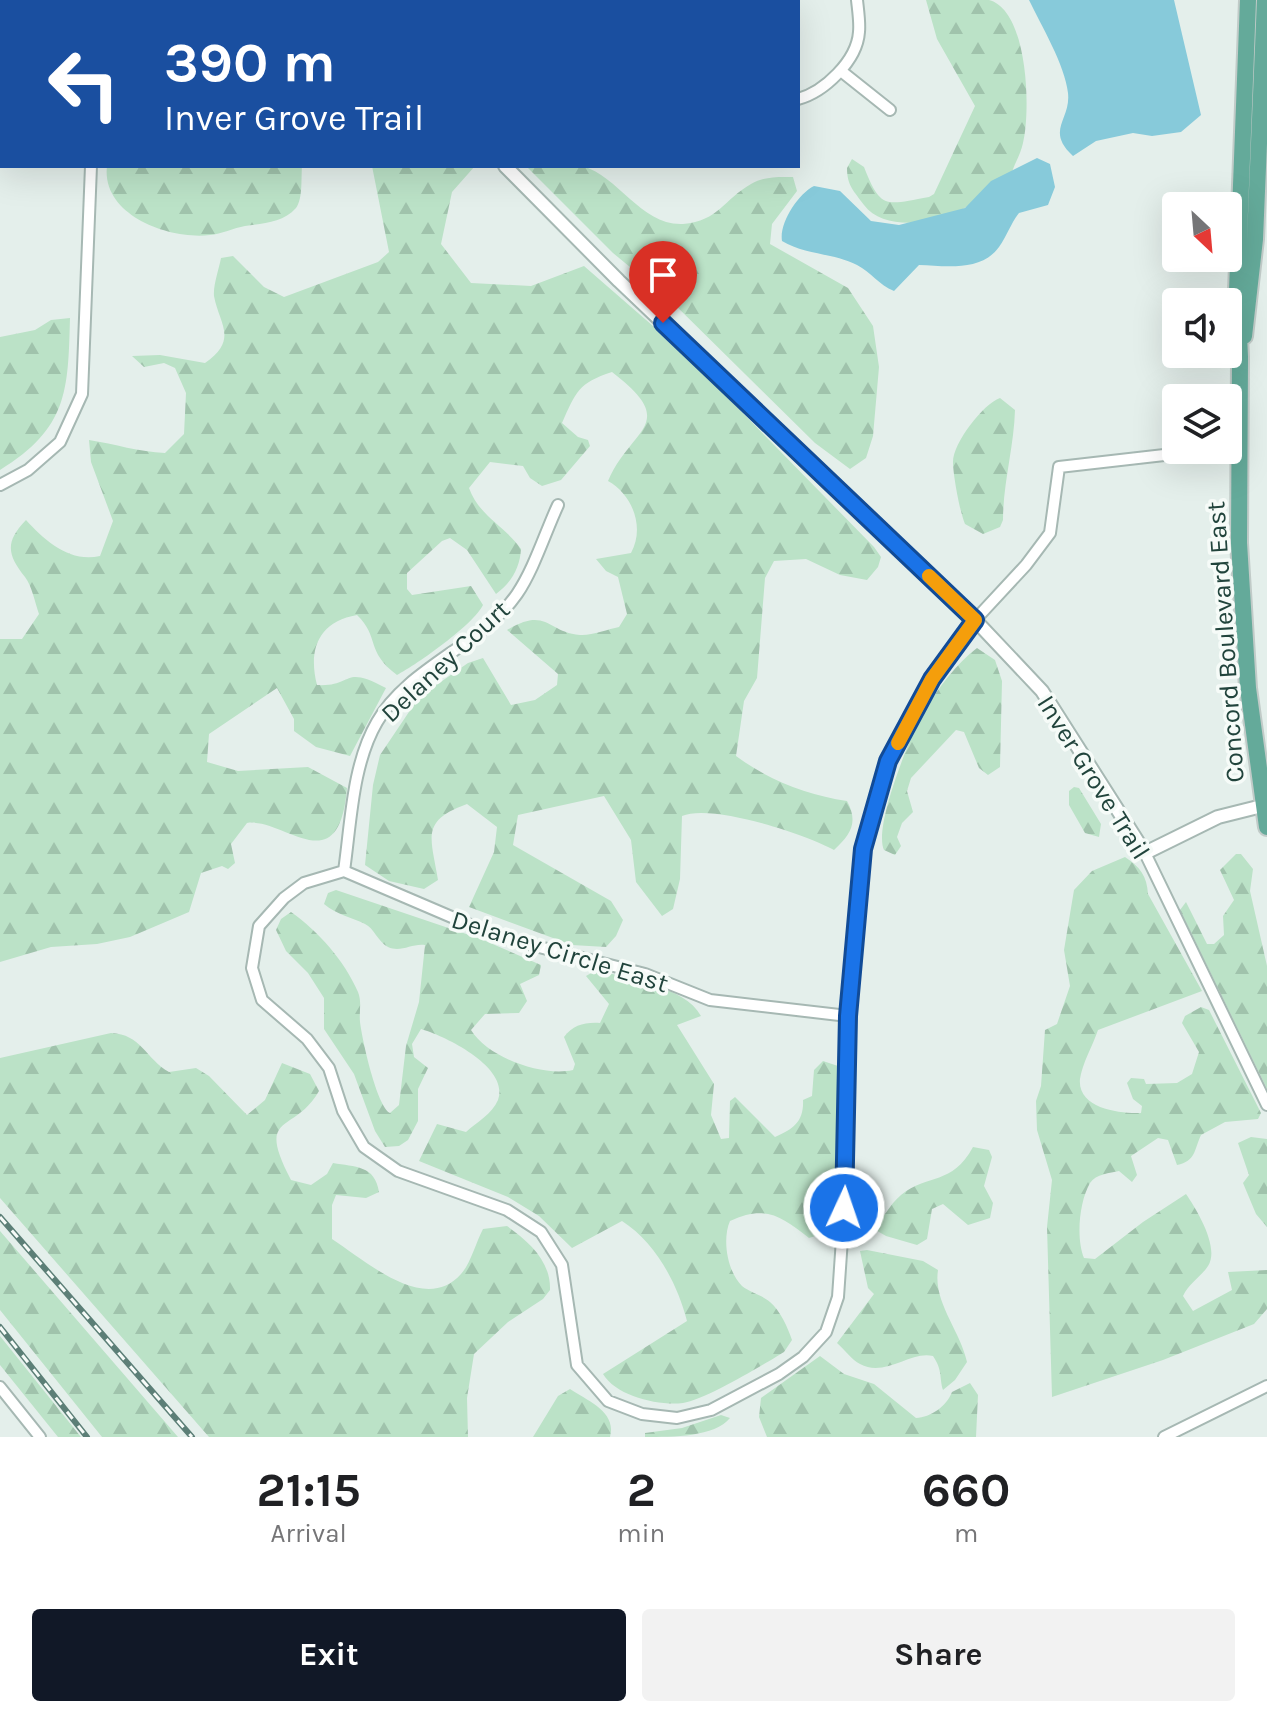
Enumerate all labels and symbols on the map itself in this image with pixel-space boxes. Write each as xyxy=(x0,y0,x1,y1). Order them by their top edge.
north arrow xyxy=(1162,192,1242,272)
pin xyxy=(629,241,697,323)
street label: Concord Boulevard East xyxy=(1200,500,1251,784)
street label: Delaney Court xyxy=(375,594,516,729)
street label: Inver Grove Trail xyxy=(1031,689,1156,865)
street label: Delaney Circle East xyxy=(448,904,672,999)
position arrow xyxy=(802,1166,886,1250)

